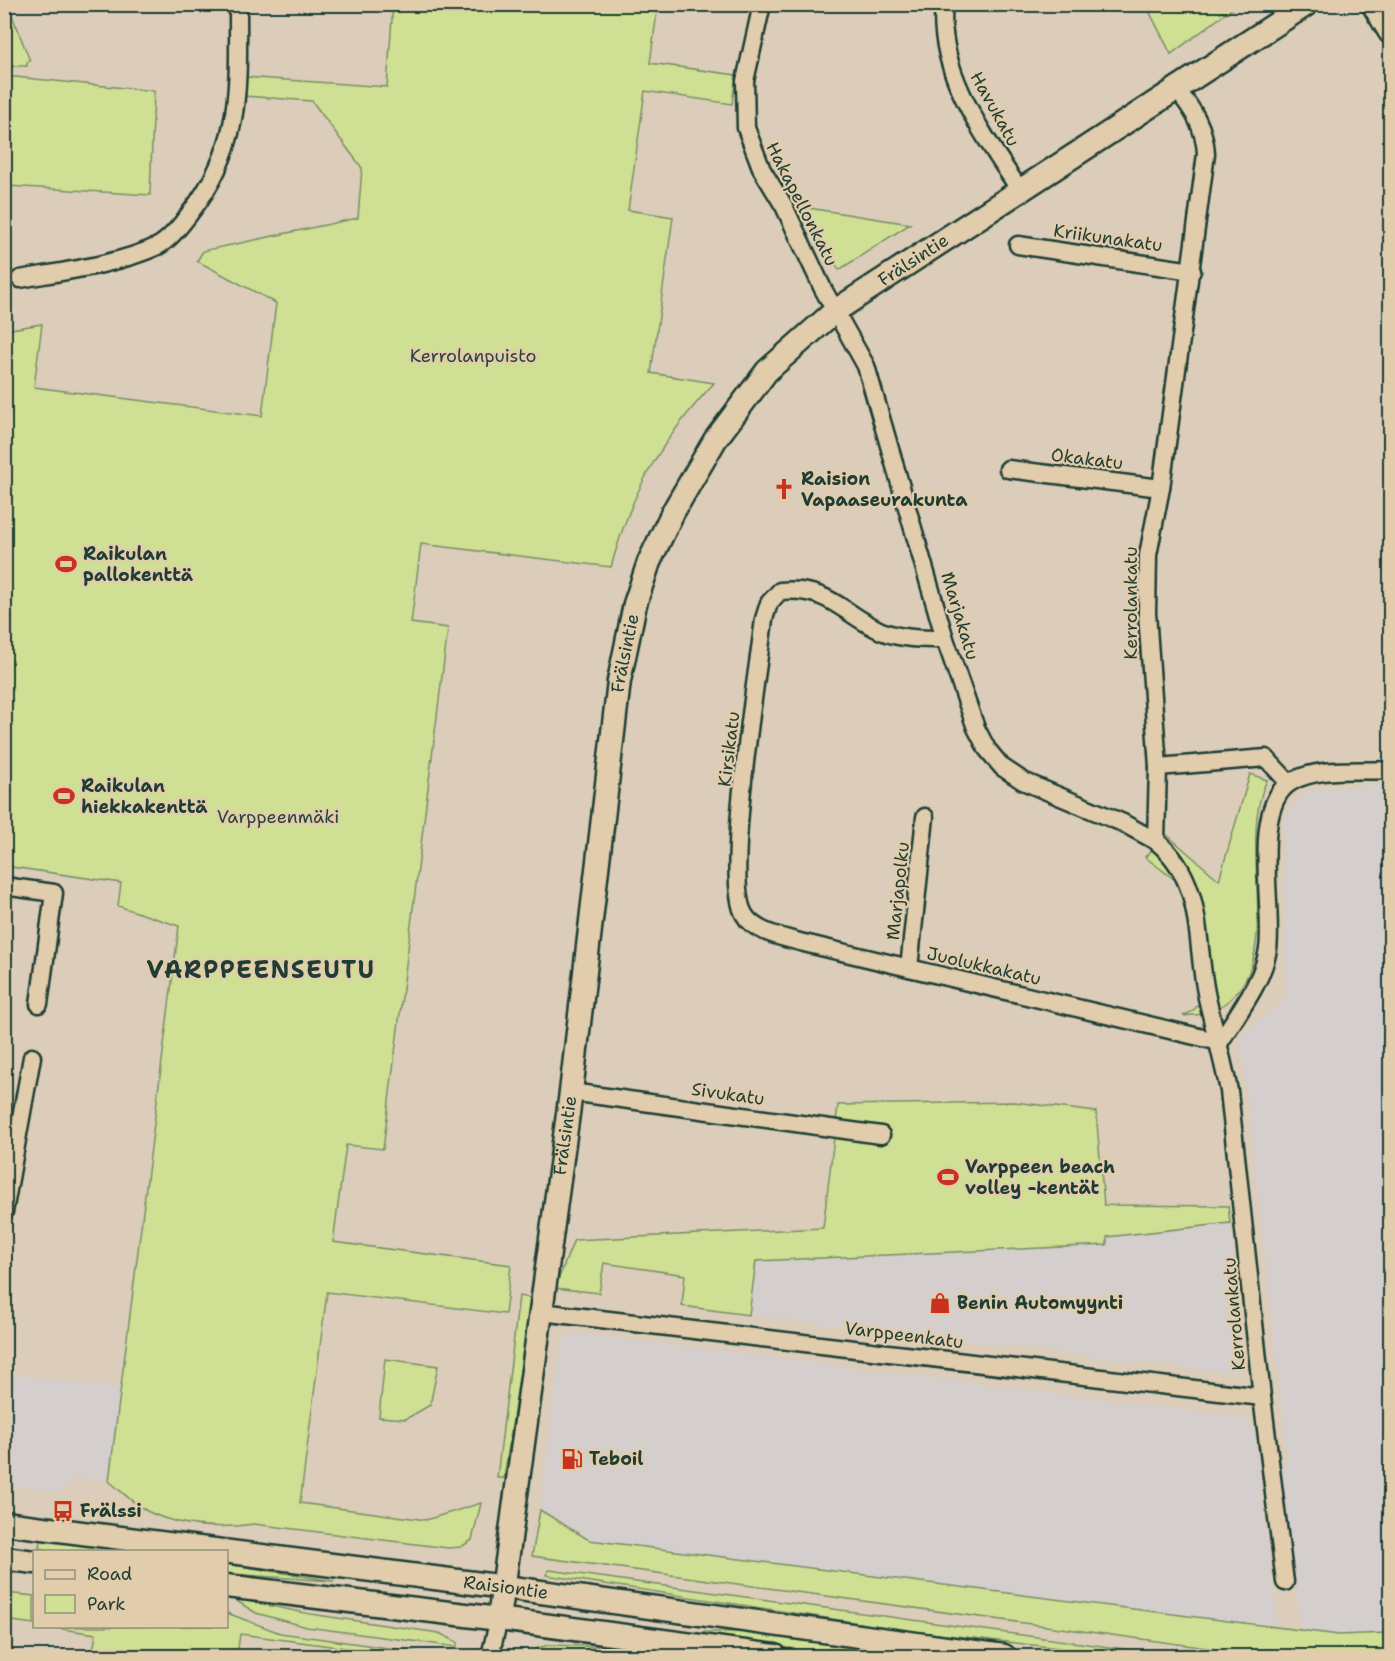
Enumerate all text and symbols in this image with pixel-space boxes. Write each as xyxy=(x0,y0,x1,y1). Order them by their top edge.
street label: Havukatu xyxy=(965,67,1025,151)
street label: Hakapellonkatu xyxy=(760,138,844,270)
street label: Kriikunakatu xyxy=(1052,218,1164,258)
street label: Frälsintie xyxy=(873,228,953,292)
park label: Kerrolanpuisto xyxy=(410,344,536,368)
street label: Okakatu xyxy=(1050,443,1124,475)
place label: Raision Vapaaseurakunta xyxy=(801,467,968,512)
church icon: Raision Vapaaseurakunta xyxy=(772,477,796,501)
place label: Raikulan pallokenttä xyxy=(83,542,194,587)
street label: Kerrolankatu xyxy=(1119,546,1143,660)
sports icon: Raikulan pallokenttä xyxy=(54,552,78,576)
street label: Marjakatu xyxy=(935,569,985,663)
street label: Frälsintie xyxy=(606,612,645,694)
street label: Kirsikatu xyxy=(712,710,746,788)
place label: Raikulan hiekkakenttä xyxy=(81,774,208,819)
sports icon: Raikulan hiekkakenttä xyxy=(52,784,76,808)
park label: Varppeenmäki xyxy=(217,805,339,829)
street label: Marjapolku xyxy=(881,841,915,941)
street label: Juolukkakatu xyxy=(924,941,1044,991)
district label: VARPPEENSEUTU xyxy=(147,954,375,986)
street label: Sivukatu xyxy=(690,1077,766,1111)
street label: Frälsintie xyxy=(548,1094,582,1177)
place label: Varppeen beach volley -kentät xyxy=(965,1155,1115,1200)
sports icon: Varppeen beach volley -kentät xyxy=(936,1165,960,1189)
street label: Kerrolankatu xyxy=(1217,1256,1251,1372)
shop icon: Benin Automyynti xyxy=(928,1291,952,1315)
place label: Benin Automyynti xyxy=(957,1291,1123,1315)
street label: Varppeenkatu xyxy=(843,1316,965,1354)
fuel station icon: Teboil xyxy=(560,1447,584,1471)
place label: Teboil xyxy=(589,1447,644,1471)
bus stop icon: Frälssi xyxy=(51,1499,75,1523)
place label: Frälssi xyxy=(80,1499,142,1523)
legend xyxy=(33,1550,228,1628)
text: Road xyxy=(87,1562,132,1586)
street label: Raisiontie xyxy=(462,1570,550,1605)
text: Park xyxy=(87,1592,126,1616)

